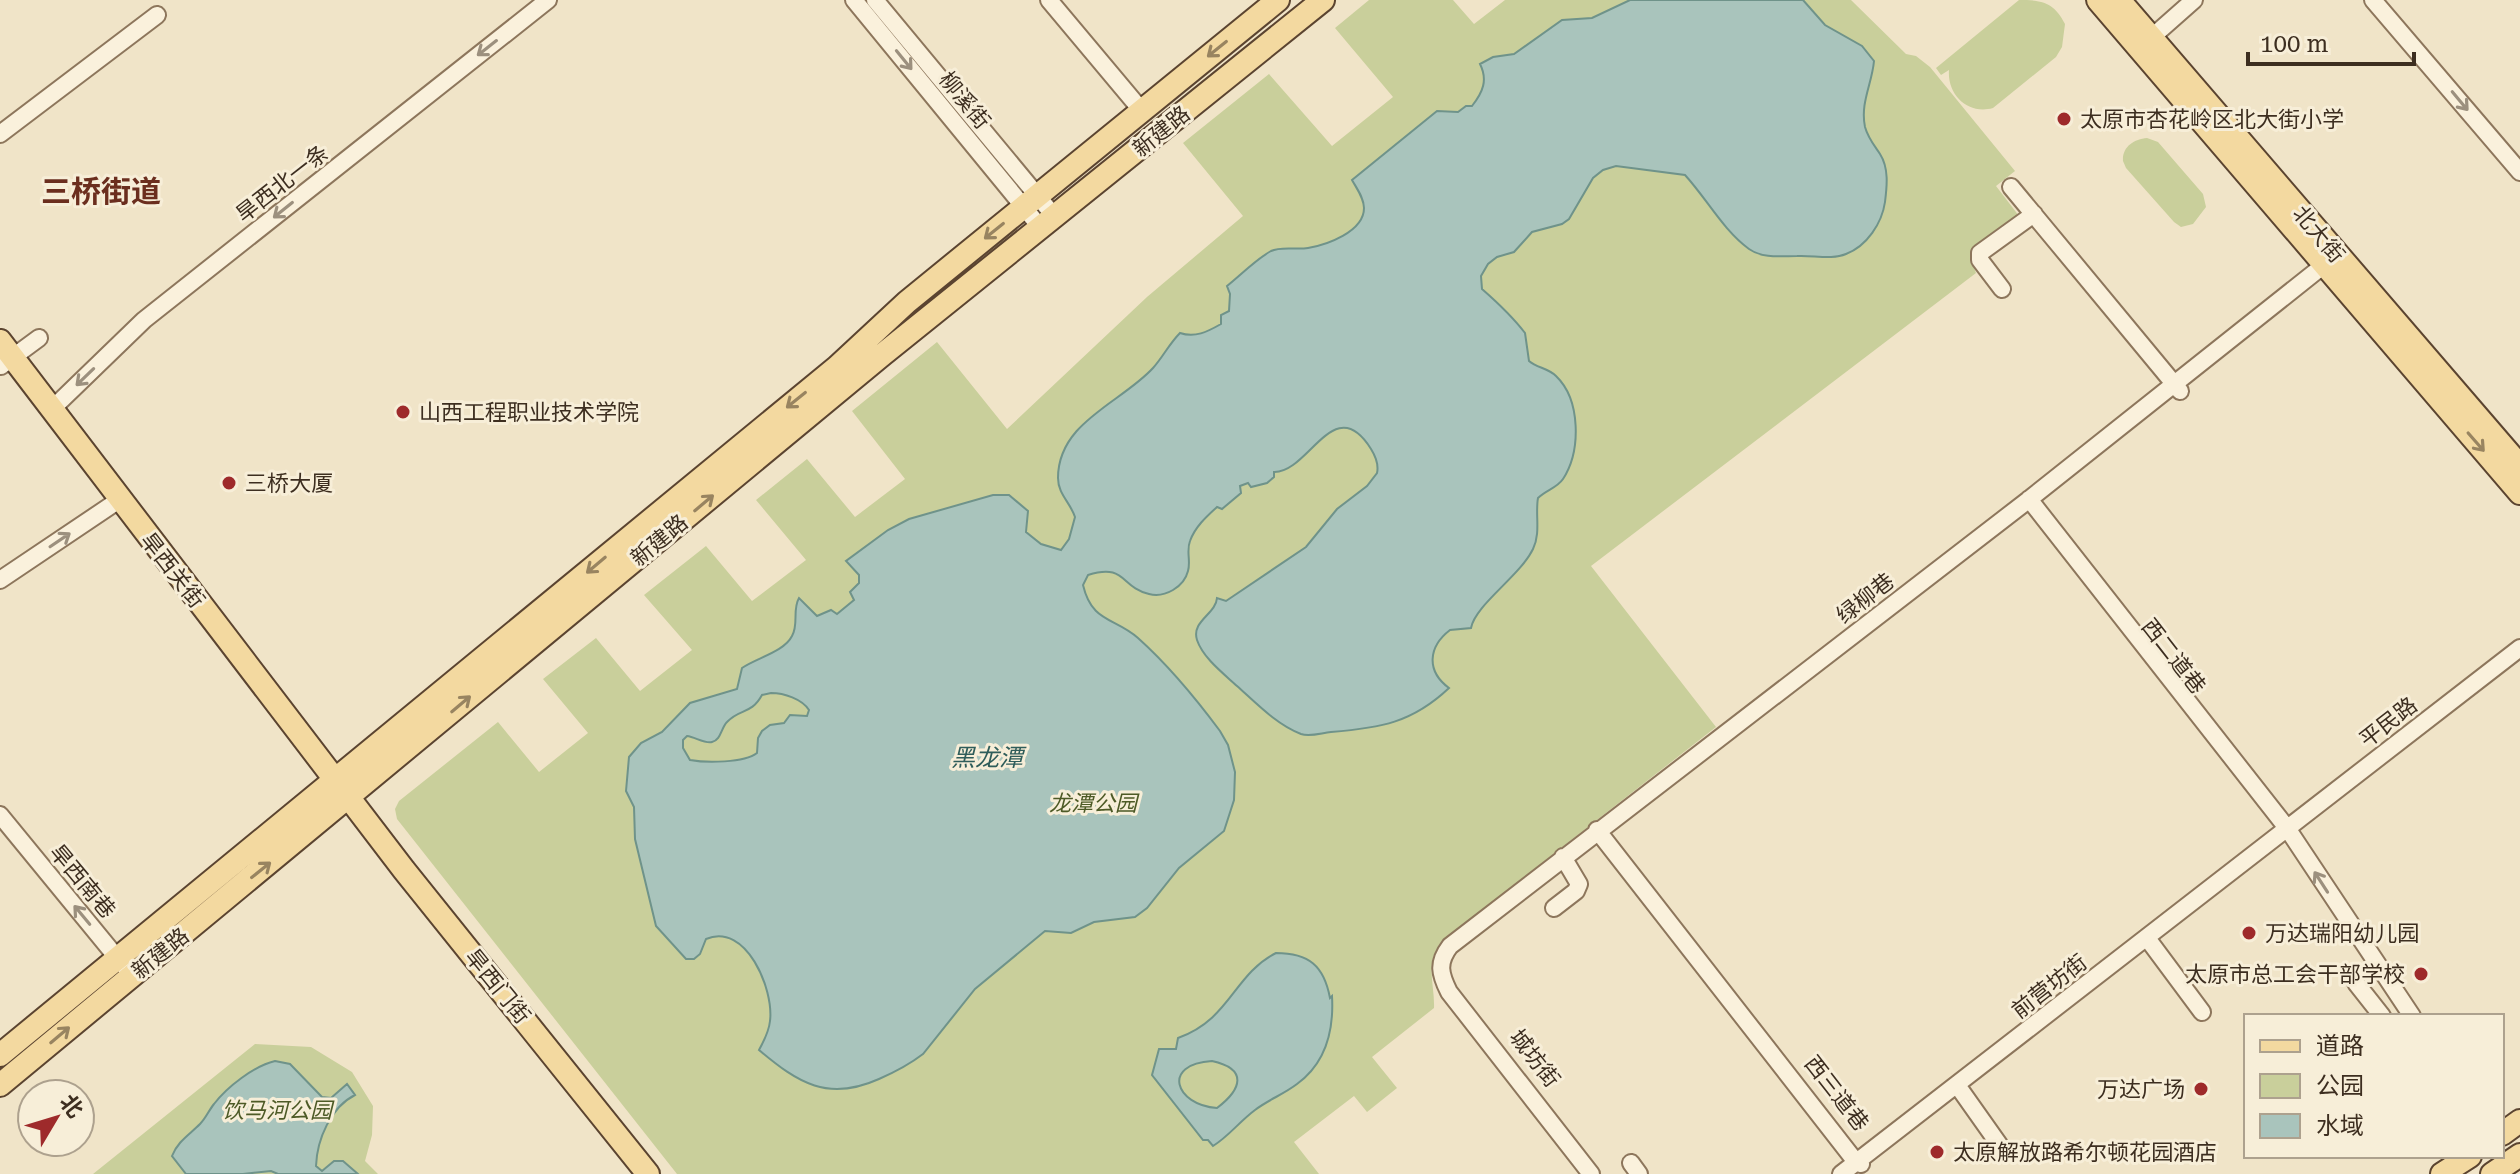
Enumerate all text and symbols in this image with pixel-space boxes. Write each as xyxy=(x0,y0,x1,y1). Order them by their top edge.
scale bar xyxy=(2248,16,2414,66)
text: 100 m xyxy=(2260,30,2328,58)
one-way arrow xyxy=(477,40,498,57)
one-way arrow xyxy=(1208,40,1228,58)
one-way arrow xyxy=(895,49,913,70)
street label: 柳溪街 xyxy=(934,67,995,134)
one-way arrow xyxy=(2451,91,2469,111)
street label: 新建路 xyxy=(1128,101,1195,162)
place label: 太原市杏花岭区北大街小学 xyxy=(2080,107,2344,132)
marker: 太原市杏花岭区北大街小学 xyxy=(2055,110,2073,128)
street label: 旱西北一条 xyxy=(231,140,333,227)
district label: 三桥街道 xyxy=(41,174,161,209)
one-way arrow xyxy=(273,201,294,219)
street label: 北大街 xyxy=(2288,201,2349,268)
one-way arrow xyxy=(984,223,1005,240)
one-way arrow xyxy=(76,367,95,386)
one-way arrow xyxy=(787,391,807,409)
place label: 山西工程职业技术学院 xyxy=(419,400,639,425)
marker: 山西工程职业技术学院 xyxy=(394,403,412,421)
one-way arrow xyxy=(2467,432,2485,452)
place label: 三桥大厦 xyxy=(245,471,333,496)
marker: 三桥大厦 xyxy=(220,474,238,492)
one-way arrow xyxy=(694,494,714,512)
street label: 新建路 xyxy=(626,510,693,571)
street label: 旱西关街 xyxy=(136,528,210,613)
one-way arrow xyxy=(48,532,71,548)
one-way arrow xyxy=(586,556,607,574)
street label: 绿柳巷 xyxy=(1832,568,1899,629)
street label: 西二道巷 xyxy=(2137,614,2211,699)
street label: 平民路 xyxy=(2355,692,2422,753)
one-way arrow xyxy=(450,696,471,713)
water label: 黑龙潭 xyxy=(951,744,1027,772)
park label: 龙潭公园 xyxy=(1049,791,1140,816)
street label: 旱西南巷 xyxy=(45,840,120,923)
one-way arrow xyxy=(250,861,270,879)
one-way arrow xyxy=(2312,871,2328,894)
one-way arrow xyxy=(73,905,91,926)
place label: 万达瑞阳幼儿园 xyxy=(2265,921,2419,946)
street label: 新建路 xyxy=(127,923,194,984)
marker: 万达瑞阳幼儿园 xyxy=(2240,924,2258,942)
street label: 旱西门街 xyxy=(460,944,535,1028)
street label: 前营坊街 xyxy=(2007,949,2092,1023)
place label: 太原市总工会干部学校 xyxy=(2185,962,2405,987)
marker: 太原市总工会干部学校 xyxy=(2412,965,2430,983)
legend xyxy=(2244,1014,2504,1158)
street label: 城坊街 xyxy=(1504,1025,1565,1092)
one-way arrow xyxy=(49,1026,70,1044)
text: 道路 xyxy=(2316,1032,2364,1060)
street label: 西三道巷 xyxy=(1800,1051,1874,1136)
text: 公园 xyxy=(2316,1072,2364,1100)
place label: 万达广场 xyxy=(2097,1077,2185,1102)
north arrow xyxy=(16,1078,96,1158)
marker: 万达广场 xyxy=(2192,1080,2210,1098)
text: 北 xyxy=(55,1090,88,1122)
park label: 饮马河公园 xyxy=(222,1098,335,1123)
text: 水域 xyxy=(2316,1112,2364,1140)
place label: 太原解放路希尔顿花园酒店 xyxy=(1953,1140,2217,1165)
marker: 太原解放路希尔顿花园酒店 xyxy=(1928,1143,1946,1161)

